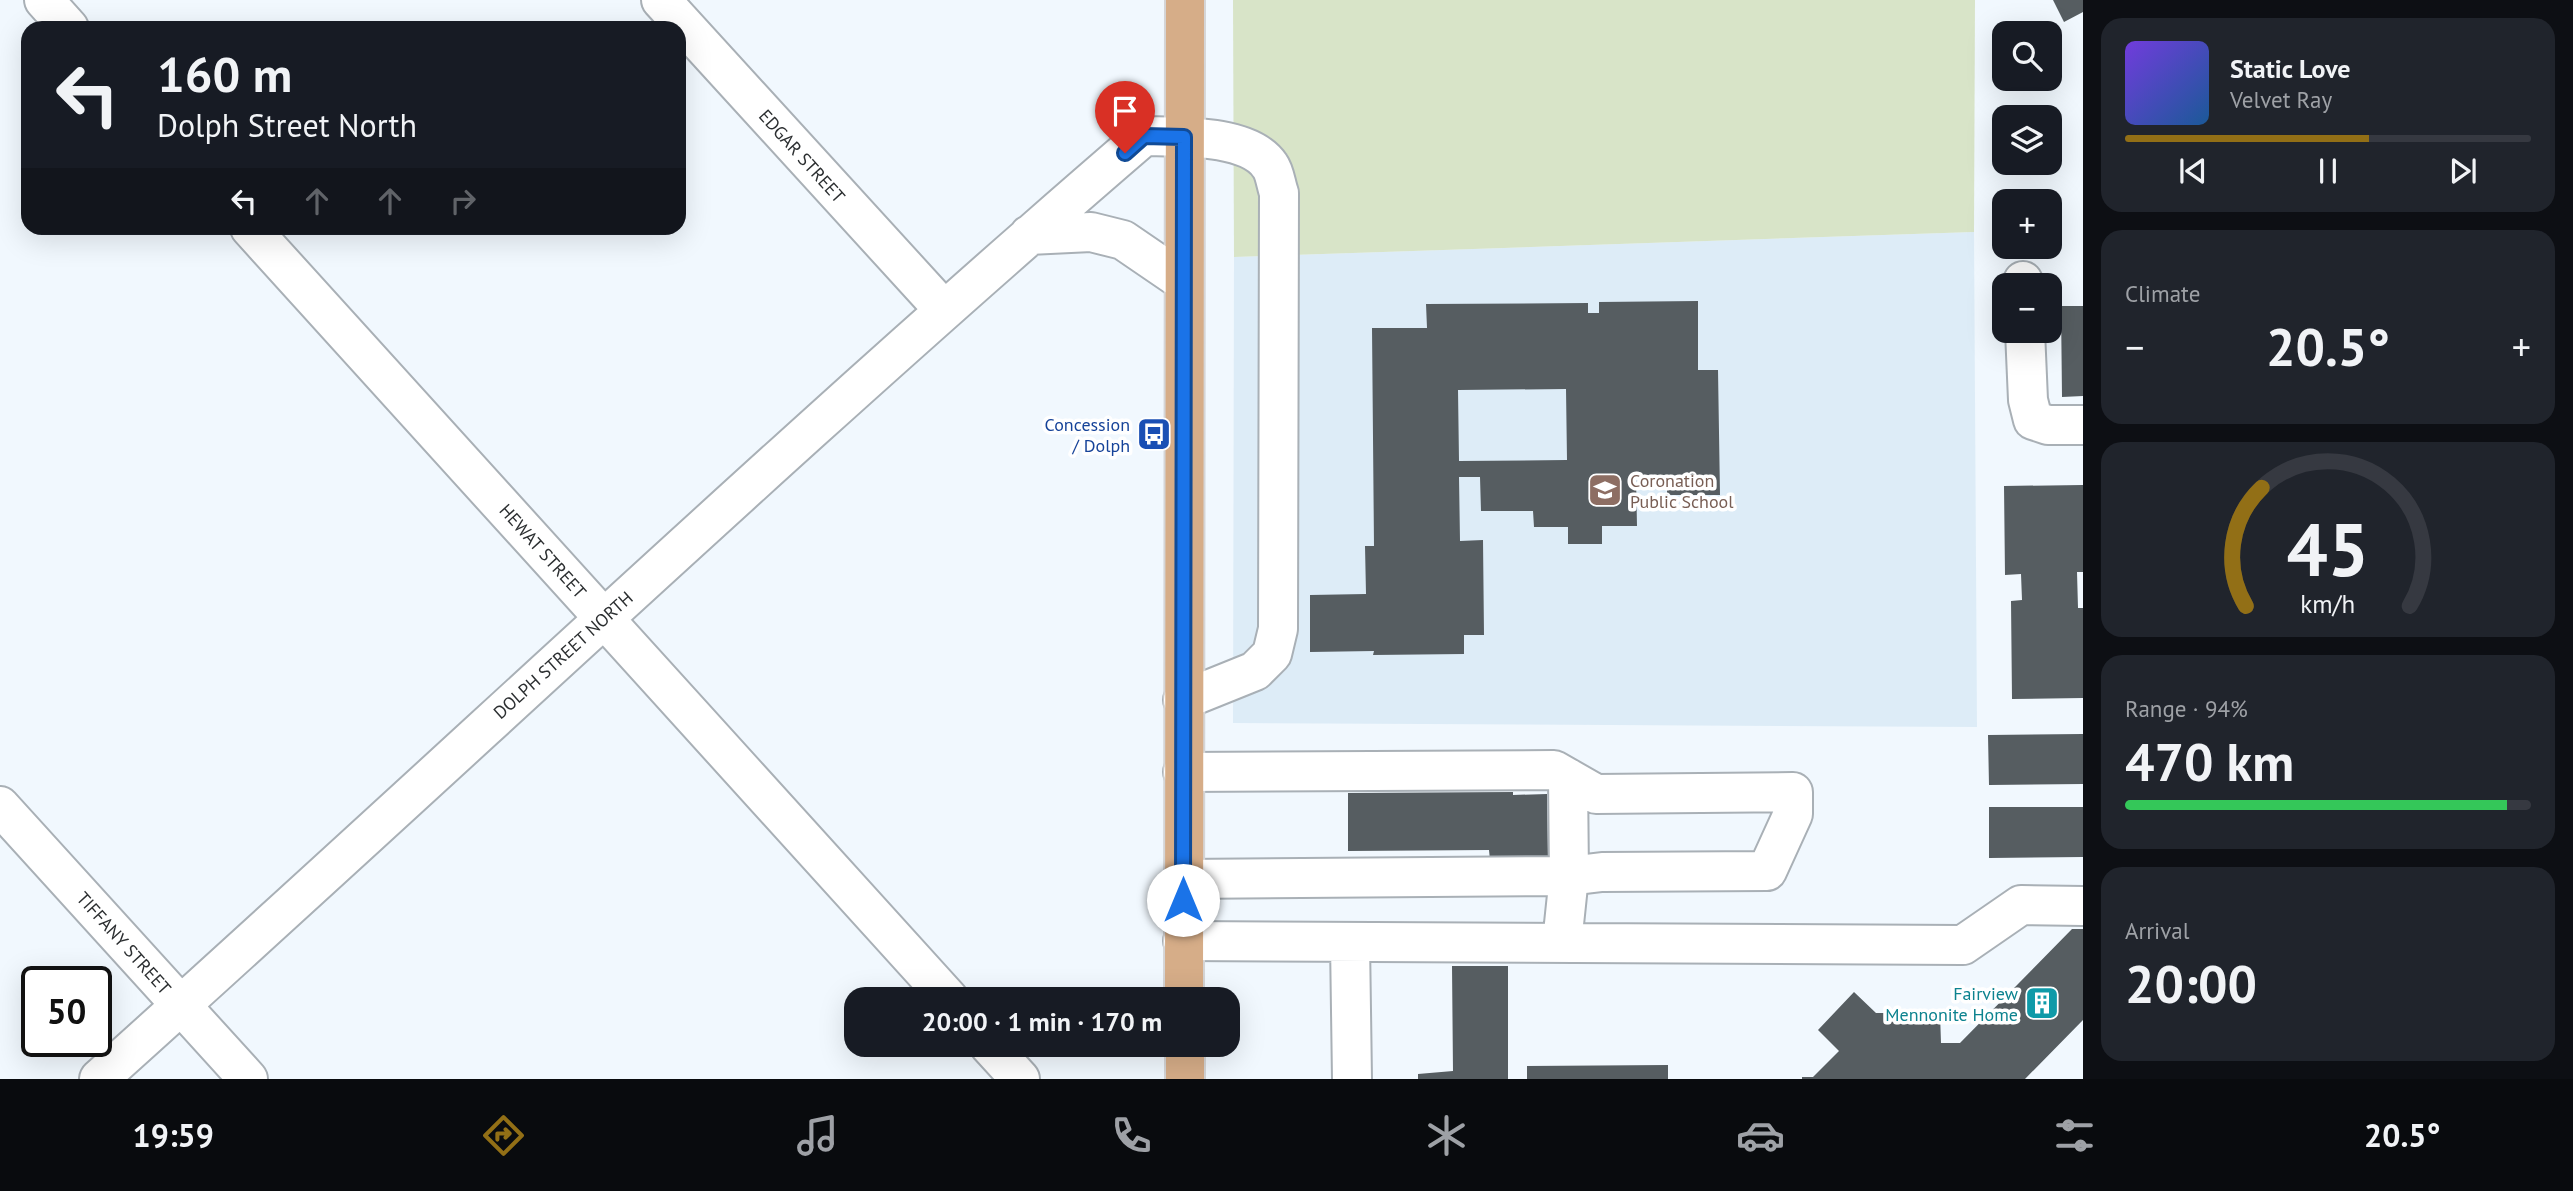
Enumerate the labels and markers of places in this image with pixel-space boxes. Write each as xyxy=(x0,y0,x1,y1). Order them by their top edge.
pin xyxy=(1095,81,1155,153)
place label: Concession / Dolph xyxy=(1045,413,1130,457)
bus stop icon: Concession / Dolph xyxy=(1135,415,1173,453)
place label: Coronation Public School xyxy=(1630,469,1734,513)
school or university icon: Coronation Public School xyxy=(1586,471,1624,509)
place label: Fairview Mennonite Home xyxy=(1885,982,2019,1026)
building icon: Fairview Mennonite Home xyxy=(2023,984,2061,1022)

